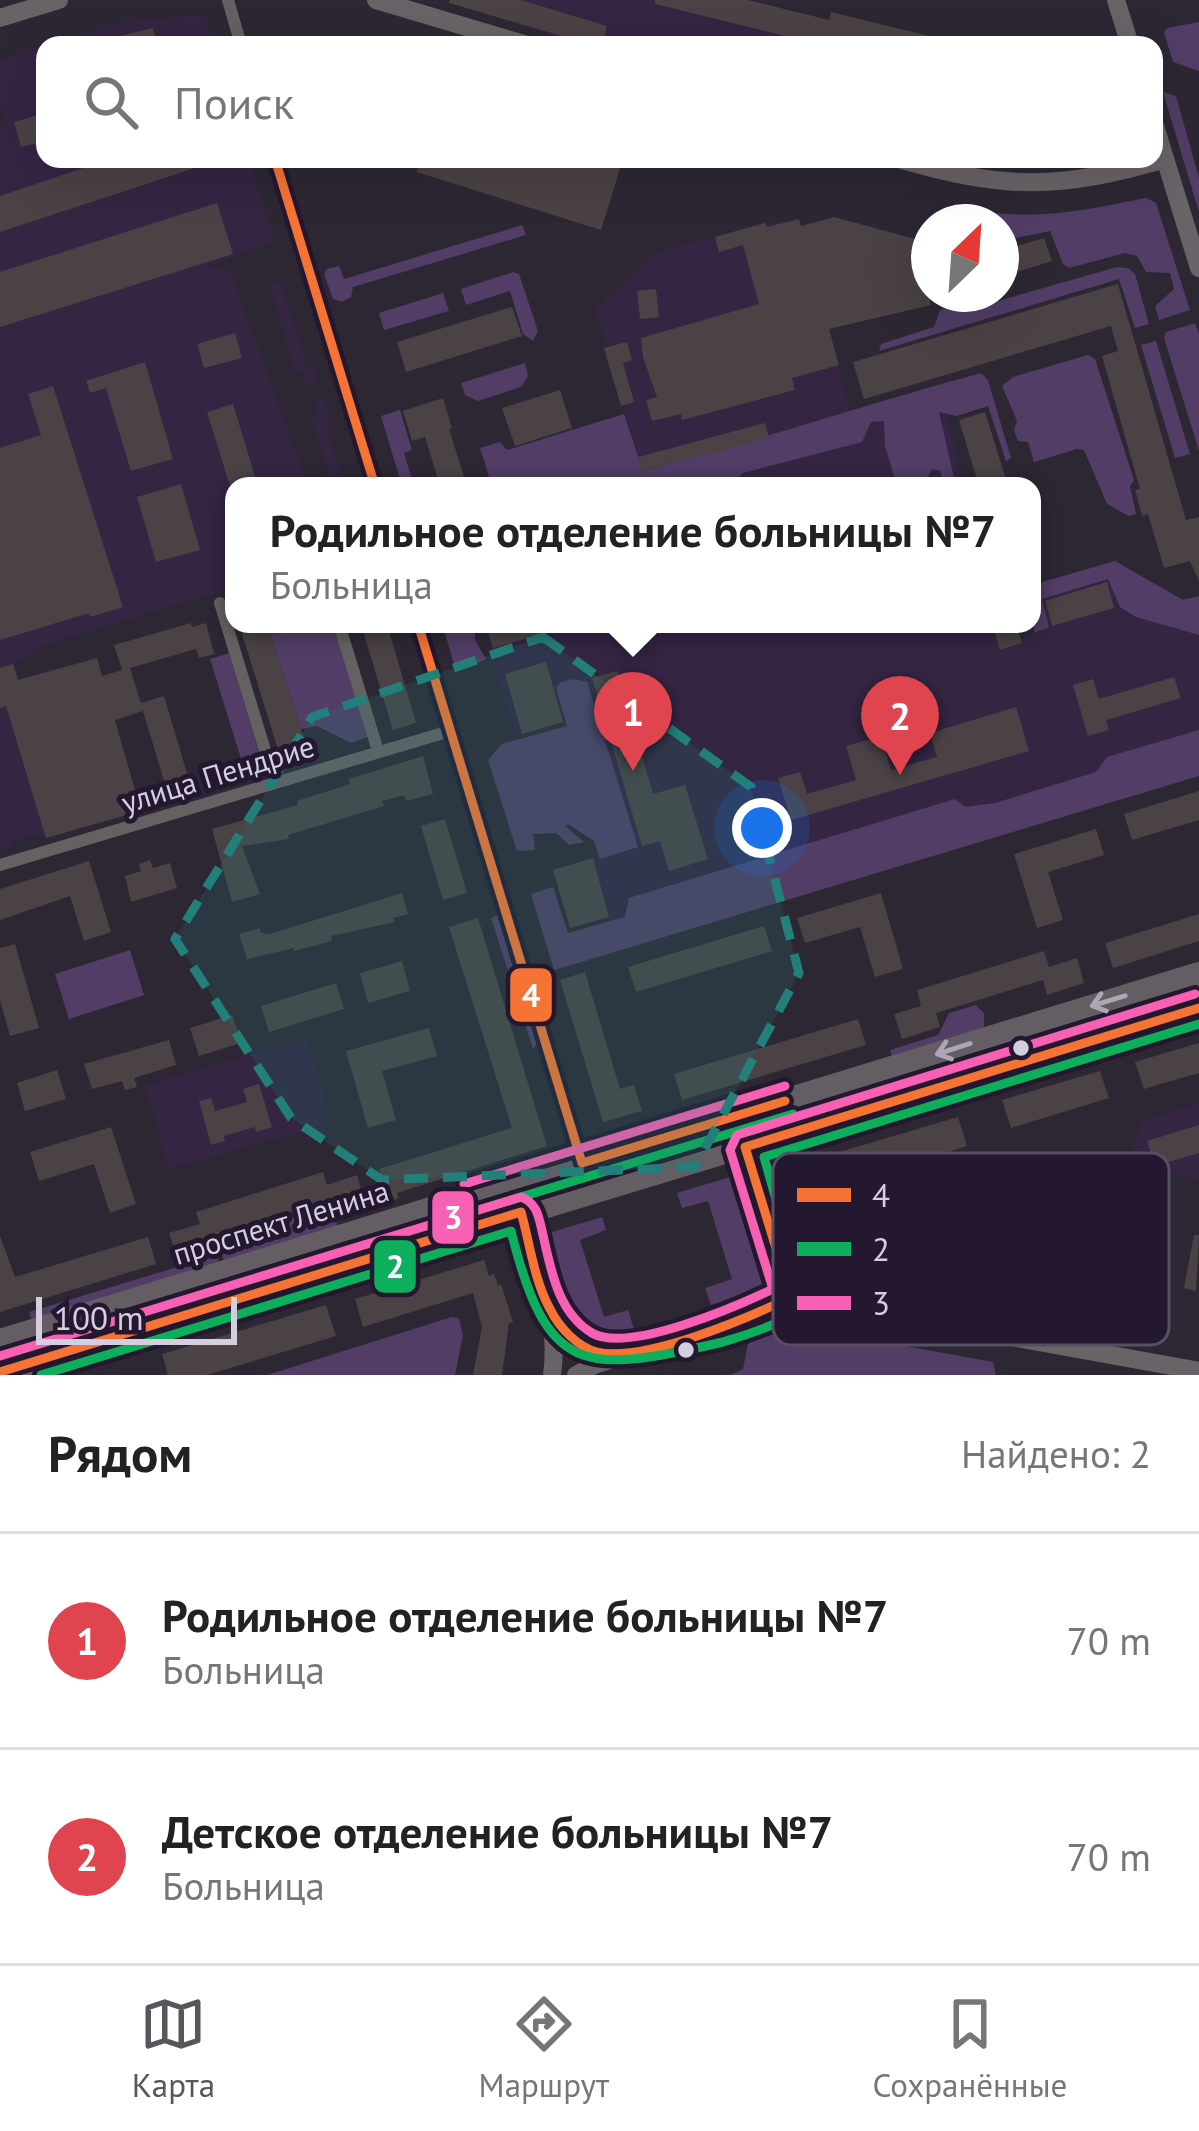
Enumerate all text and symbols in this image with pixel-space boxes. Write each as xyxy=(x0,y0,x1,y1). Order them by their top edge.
search box xyxy=(36,36,1163,168)
icon: search xyxy=(78,69,144,135)
text: Поиск xyxy=(174,73,294,131)
north arrow xyxy=(911,204,1019,312)
popup xyxy=(225,477,1041,633)
text: Родильное отделение больницы №7 xyxy=(270,501,996,559)
text: Больница xyxy=(270,559,433,610)
pin: 1 xyxy=(594,672,672,771)
pin: 2 xyxy=(861,676,939,775)
street label: улица Пендрие xyxy=(116,726,319,821)
your location xyxy=(732,798,792,858)
line badge: 4 xyxy=(508,966,554,1024)
text: 4 xyxy=(522,973,541,1016)
one-way arrow xyxy=(1090,991,1128,1013)
unlabelled marker xyxy=(1010,1037,1032,1059)
one-way arrow xyxy=(935,1039,973,1061)
legend xyxy=(773,1153,1169,1345)
street label: проспект Ленина xyxy=(168,1170,393,1273)
text: 4 xyxy=(872,1173,890,1216)
line badge: 3 xyxy=(430,1189,476,1246)
text: 3 xyxy=(444,1195,462,1238)
text: 2 xyxy=(872,1227,890,1270)
line badge: 2 xyxy=(372,1238,418,1295)
text: 2 xyxy=(386,1244,404,1287)
text: 3 xyxy=(872,1281,890,1324)
scale bar xyxy=(36,1291,237,1344)
text: 100 m xyxy=(54,1296,144,1339)
unlabelled marker xyxy=(675,1339,697,1361)
text: Рядом xyxy=(48,1420,192,1486)
text: Найдено: 2 xyxy=(961,1428,1151,1479)
text: Родильное отделение больницы №7 xyxy=(162,1586,888,1644)
text: 1 xyxy=(76,1615,98,1666)
text: 70 m xyxy=(1066,1615,1151,1666)
text: Больница xyxy=(162,1644,325,1695)
text: Детское отделение больницы №7 xyxy=(162,1802,833,1860)
text: 2 xyxy=(76,1831,98,1882)
text: 70 m xyxy=(1066,1831,1151,1882)
text: Больница xyxy=(162,1860,325,1911)
tab: Карта xyxy=(132,1991,215,2106)
tab: Маршрут xyxy=(479,1991,609,2106)
tab: Сохранённые xyxy=(873,1991,1067,2106)

